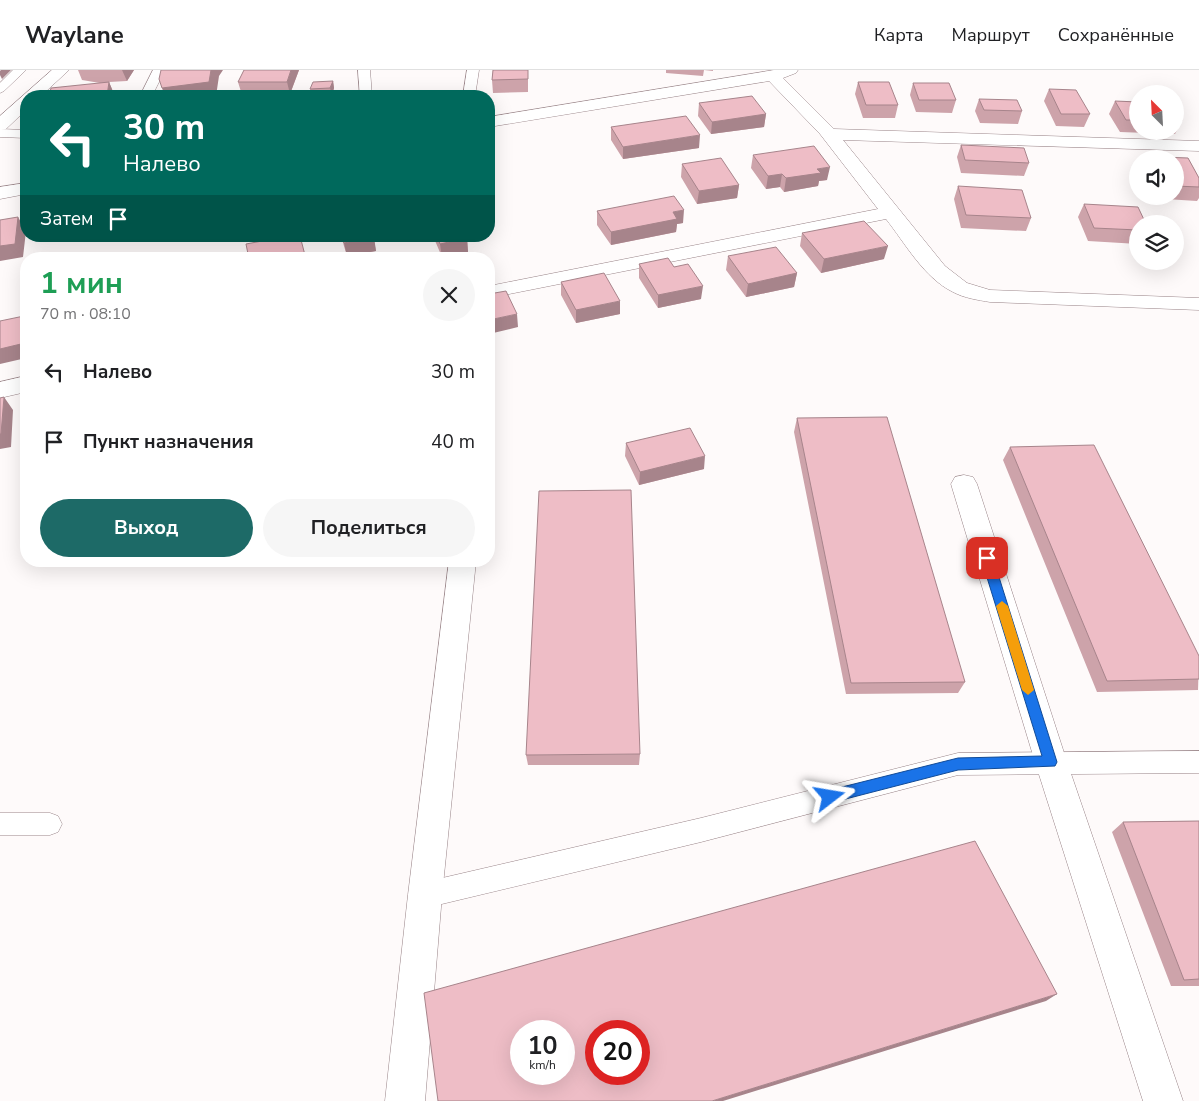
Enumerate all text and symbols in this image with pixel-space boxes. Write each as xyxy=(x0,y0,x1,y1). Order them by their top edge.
text: Waylane xyxy=(25,19,124,51)
text: Карта xyxy=(874,23,924,47)
text: Маршрут xyxy=(952,23,1030,47)
text: Сохранённые xyxy=(1058,23,1174,47)
north arrow xyxy=(1129,85,1184,140)
map controls xyxy=(1129,85,1184,270)
text: 30 m xyxy=(123,104,205,151)
icon: left xyxy=(40,110,105,175)
text: Налево xyxy=(123,149,201,179)
button: sound xyxy=(1129,150,1184,205)
icon: arrive xyxy=(104,205,132,233)
text: Затем xyxy=(40,206,94,232)
button: layers xyxy=(1129,215,1184,270)
text: 1 мин xyxy=(40,263,123,304)
button: close xyxy=(423,269,475,321)
text: 70 m · 08:10 xyxy=(40,303,131,325)
icon: left xyxy=(40,358,68,386)
text: Налево xyxy=(83,359,152,385)
text: 30 m xyxy=(431,359,475,385)
icon: arrive xyxy=(40,428,68,456)
text: Пункт назначения xyxy=(83,429,254,455)
text: 40 m xyxy=(431,429,475,455)
button: Выход xyxy=(40,499,253,557)
button: Поделиться xyxy=(263,499,475,557)
pin xyxy=(966,537,1008,579)
icon: arrive xyxy=(973,544,1001,572)
position arrow xyxy=(803,770,855,822)
speed limit sign: 20 xyxy=(585,1020,650,1085)
text: 10 xyxy=(527,1029,558,1063)
text: km/h xyxy=(529,1057,556,1073)

